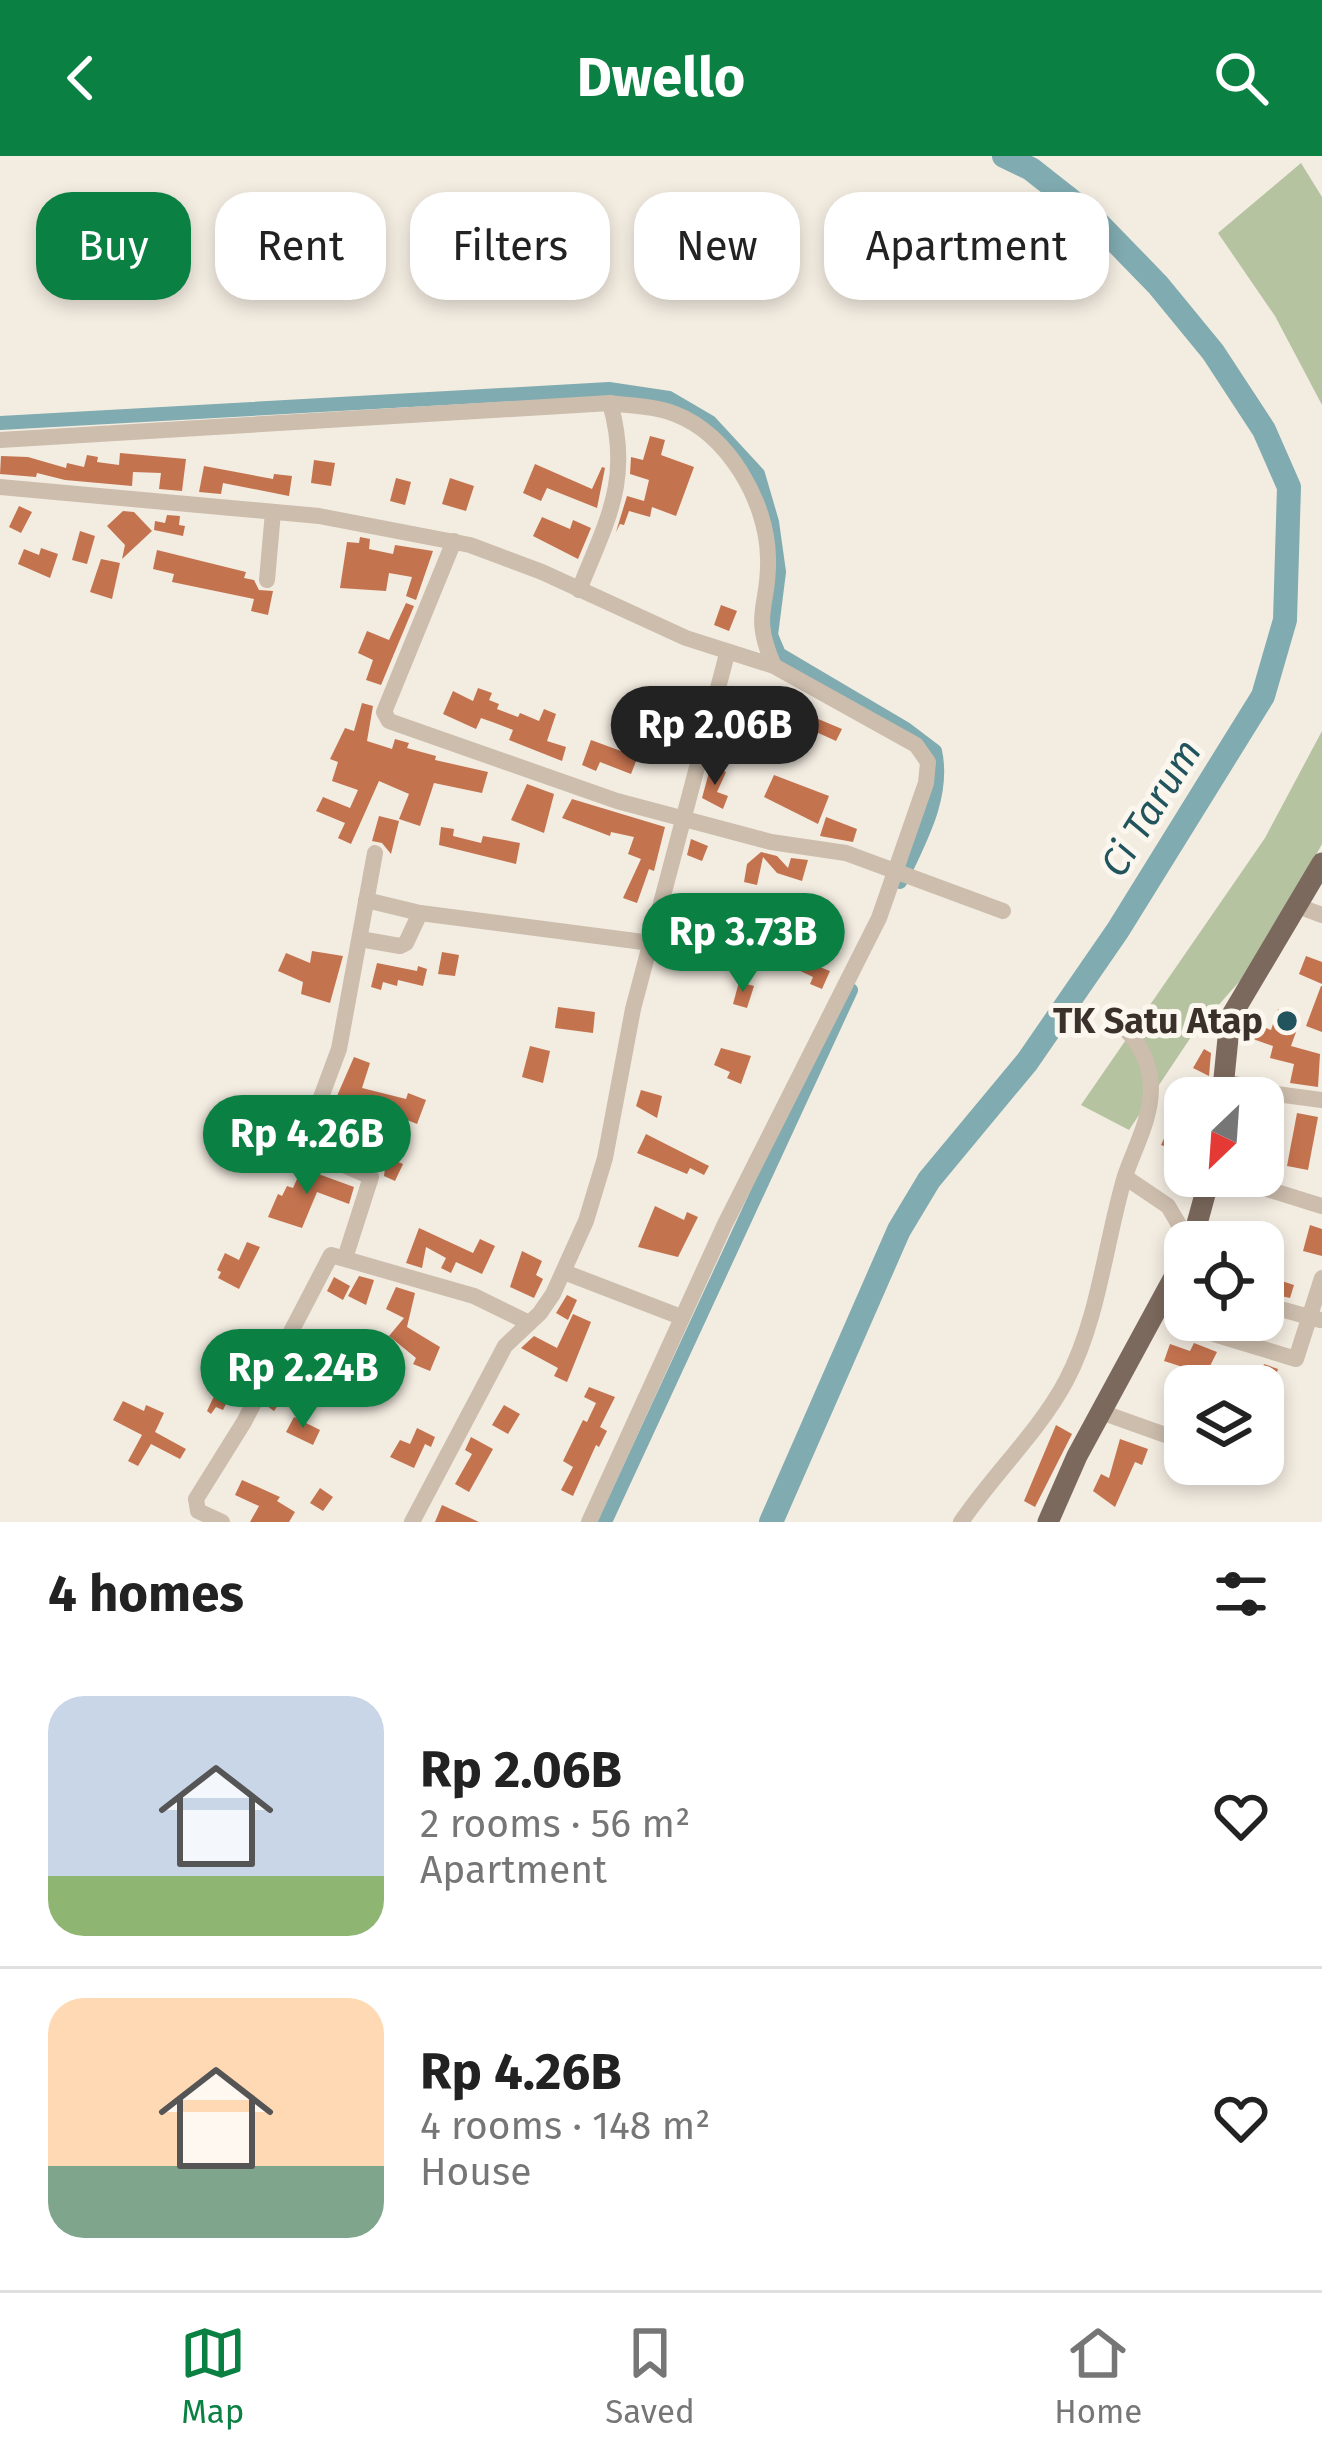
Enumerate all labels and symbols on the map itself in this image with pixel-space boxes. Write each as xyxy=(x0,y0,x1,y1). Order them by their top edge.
pin: Rp 2.06B xyxy=(591,686,839,788)
water label: Ci Tarum xyxy=(1091,731,1211,885)
pin: Rp 3.73B xyxy=(619,893,867,995)
place label: TK Satu Atap xyxy=(1053,999,1263,1043)
marker: TK Satu Atap xyxy=(1274,1008,1300,1034)
north arrow xyxy=(1164,1077,1284,1197)
pin: Rp 4.26B xyxy=(183,1095,431,1197)
pin: Rp 2.24B xyxy=(179,1329,427,1431)

